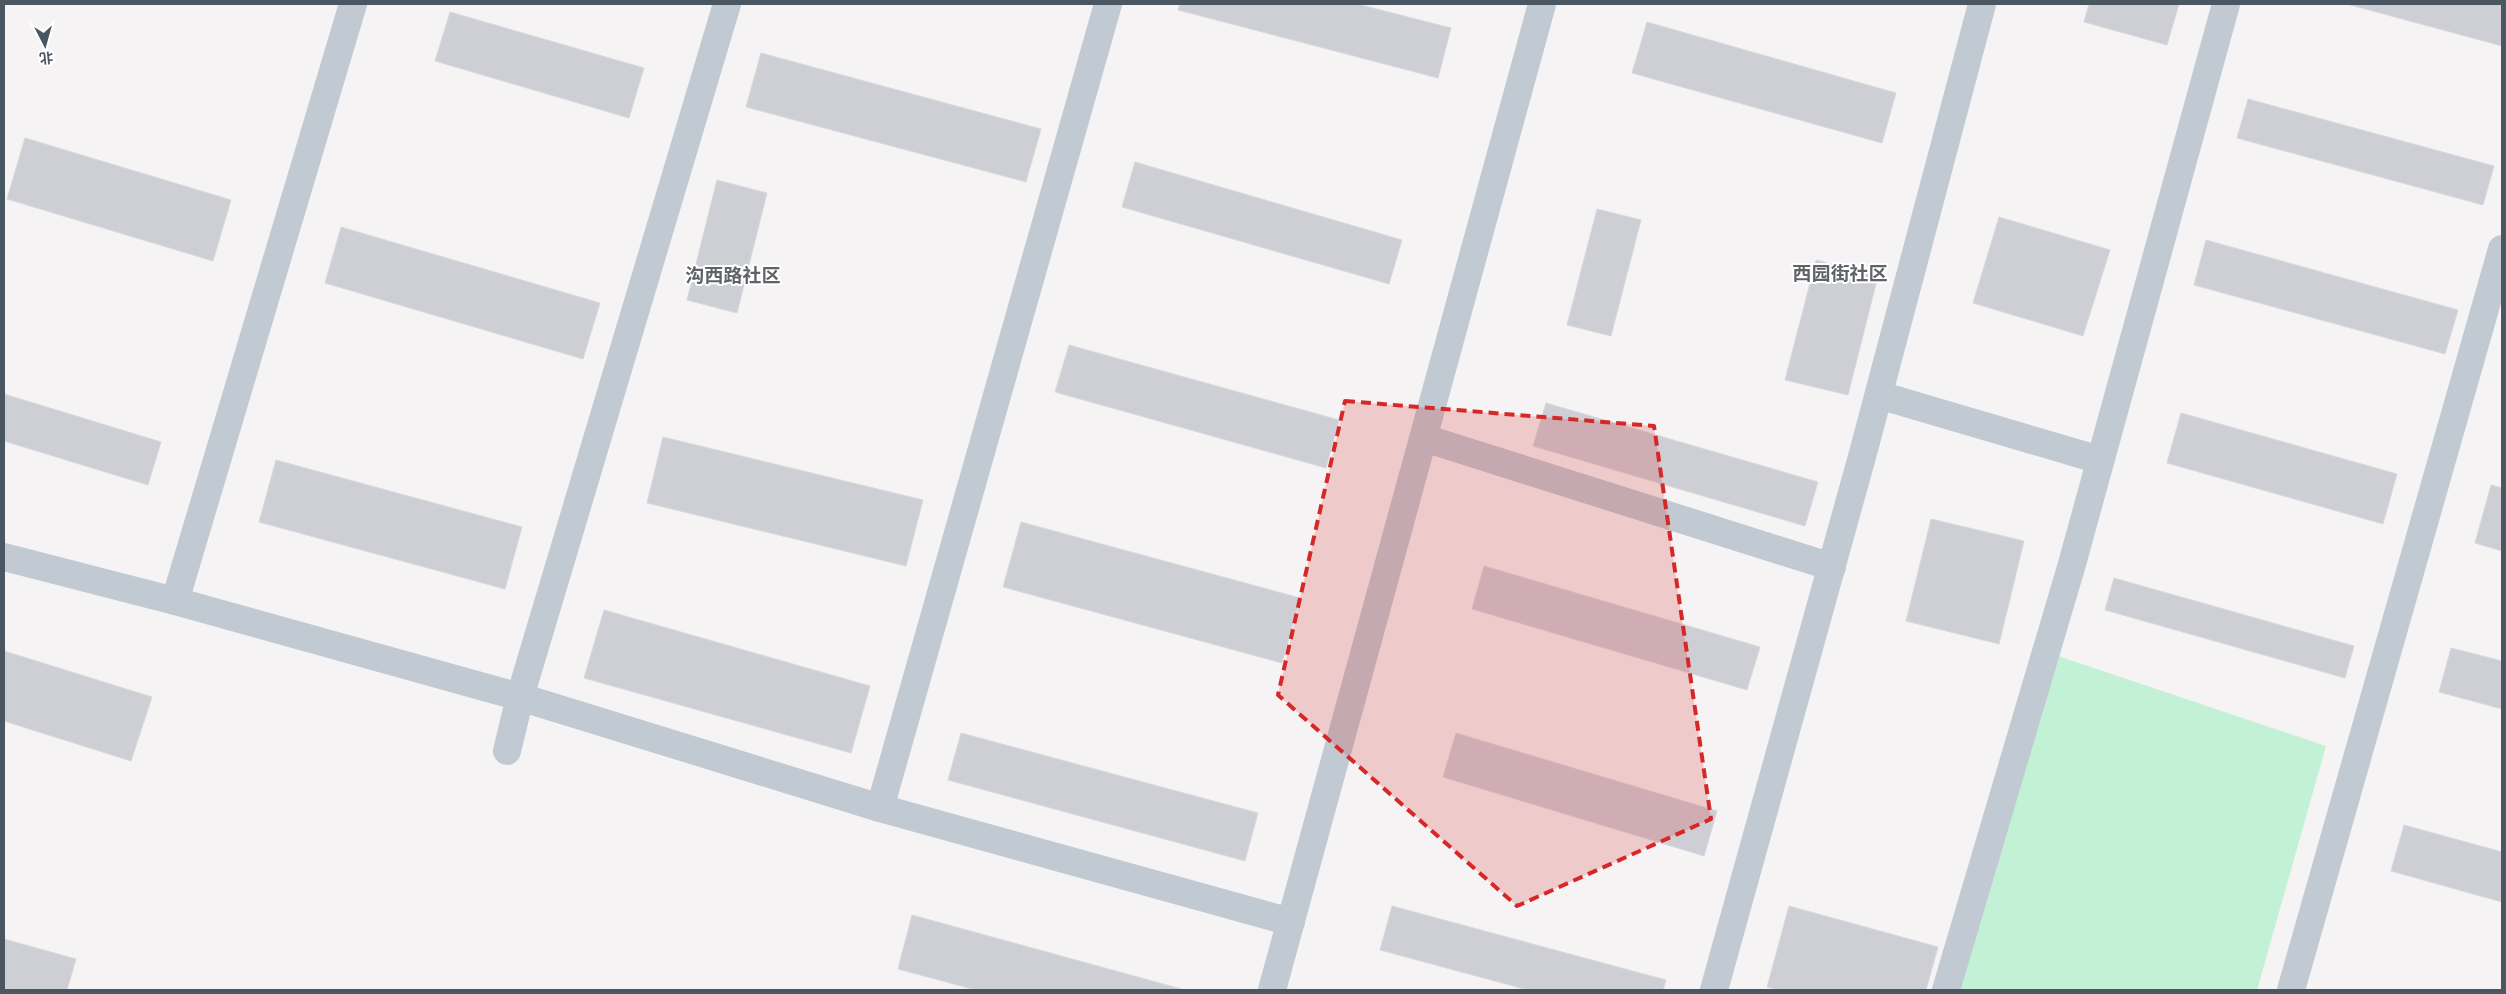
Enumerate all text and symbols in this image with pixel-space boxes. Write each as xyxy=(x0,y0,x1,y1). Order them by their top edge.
north arrow xyxy=(20,20,70,70)
text: 北 xyxy=(38,48,54,67)
district label: 西园街社区 xyxy=(1792,262,1888,285)
district label: 沟西路社区 xyxy=(685,264,781,287)

